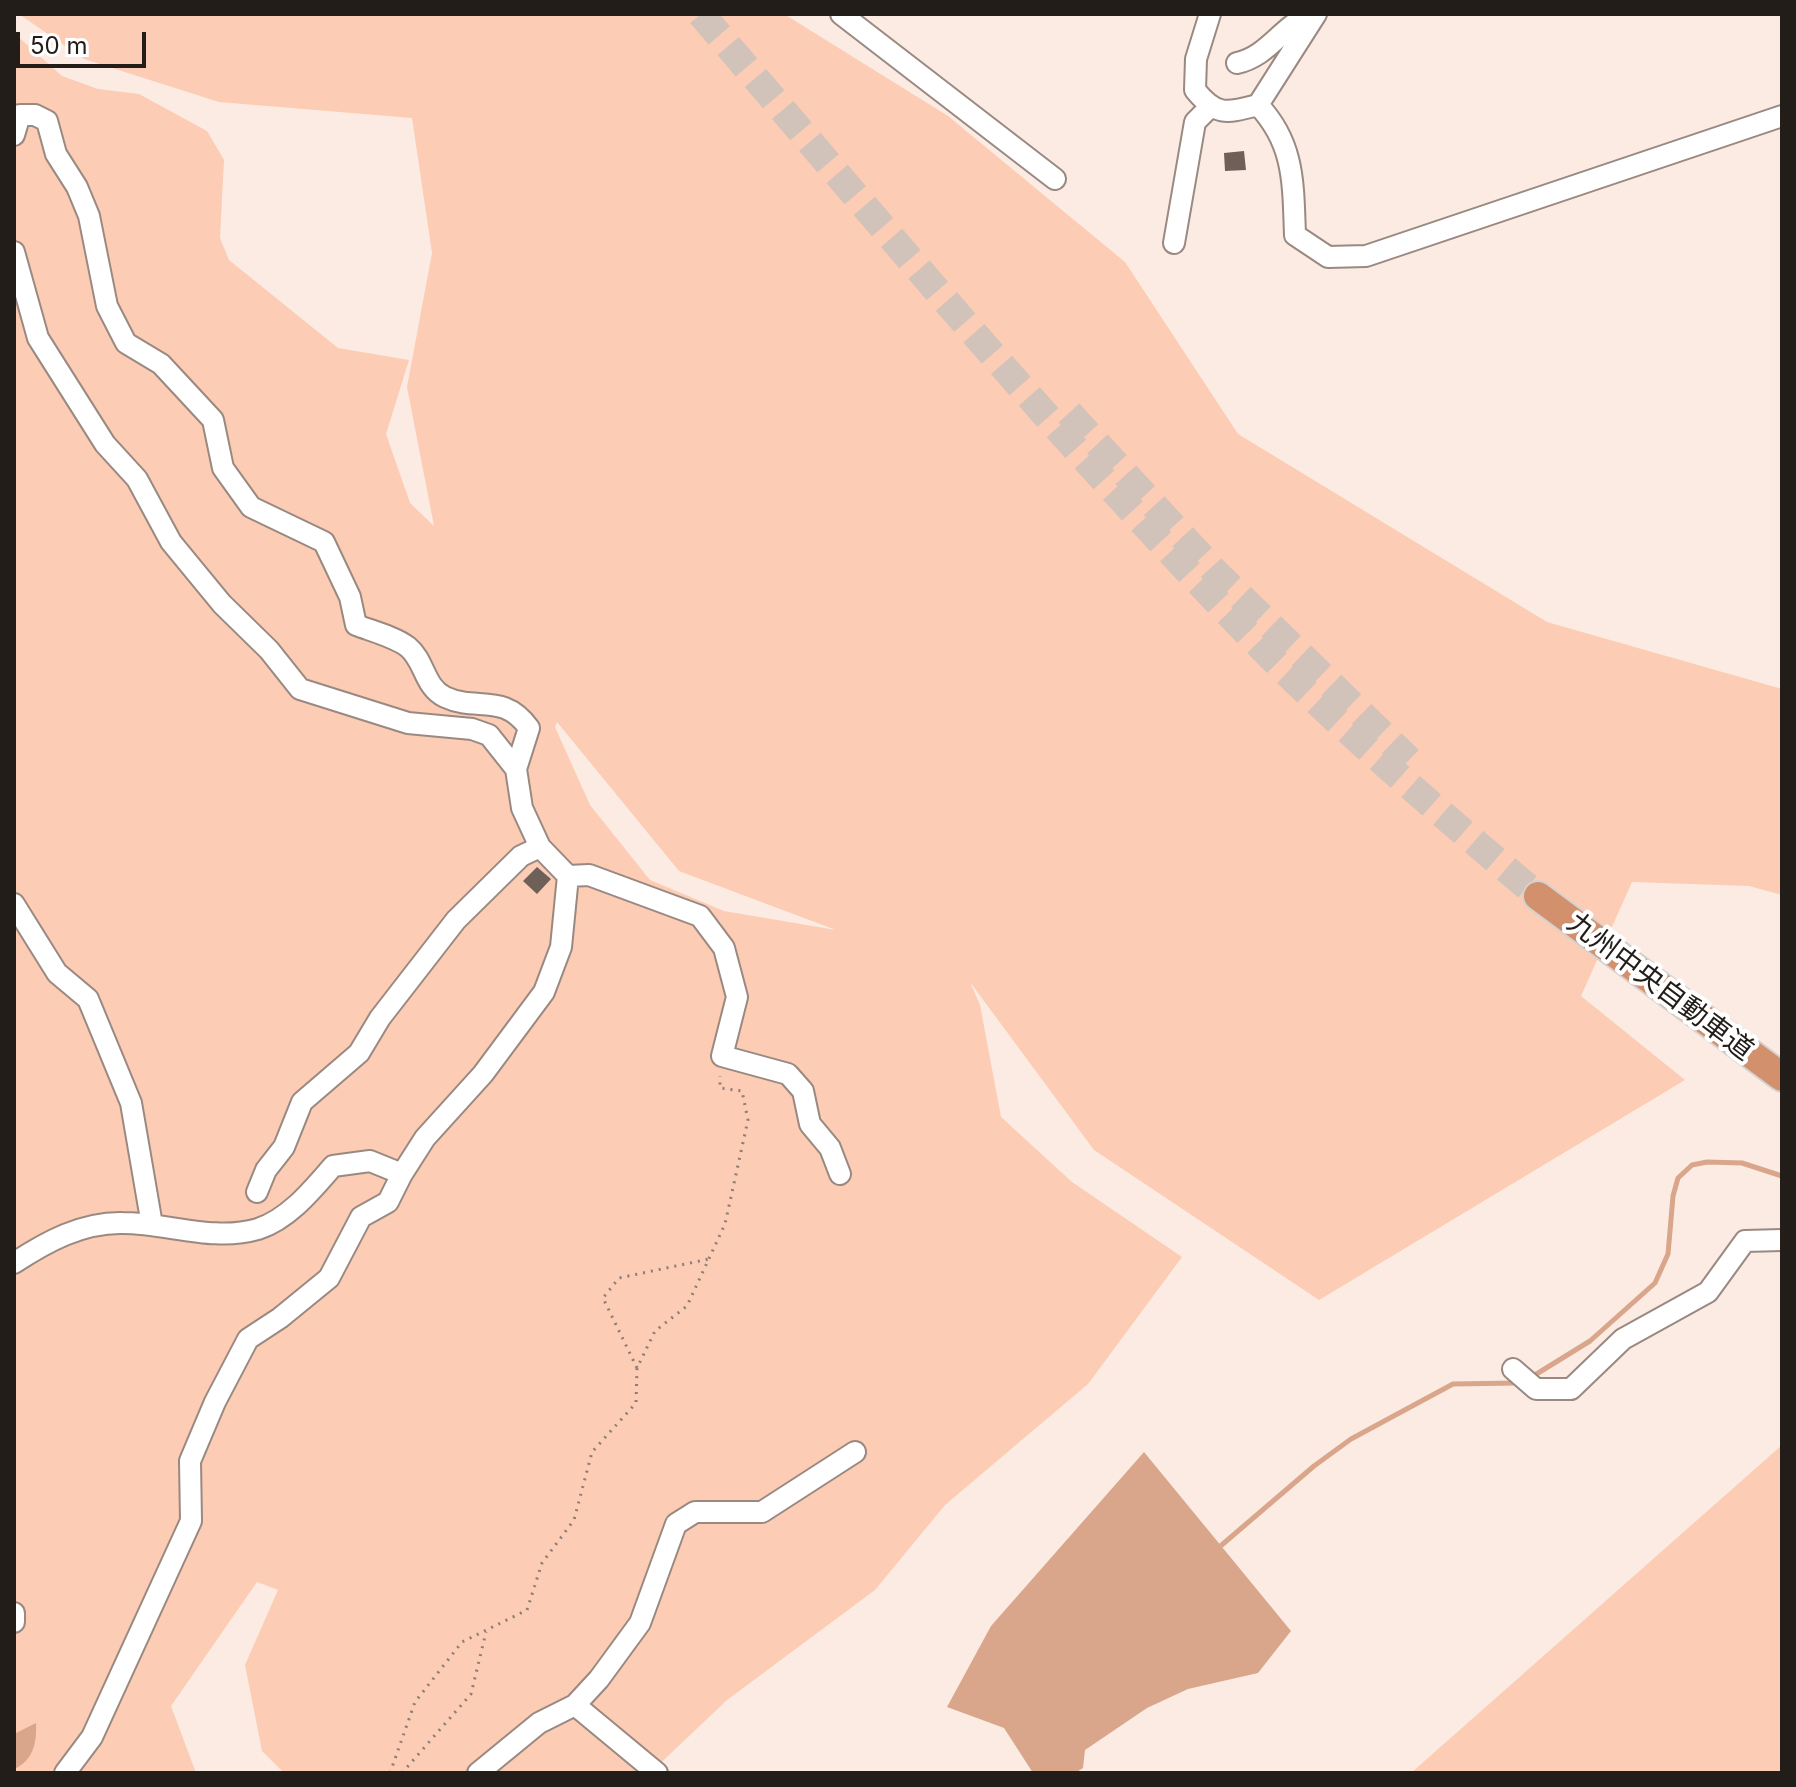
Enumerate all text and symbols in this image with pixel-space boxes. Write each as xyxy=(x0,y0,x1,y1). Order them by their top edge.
scale bar xyxy=(20,16,150,66)
text: 50 m xyxy=(30,31,88,60)
street label: 九州中央自動車道 xyxy=(1560,906,1760,1068)

